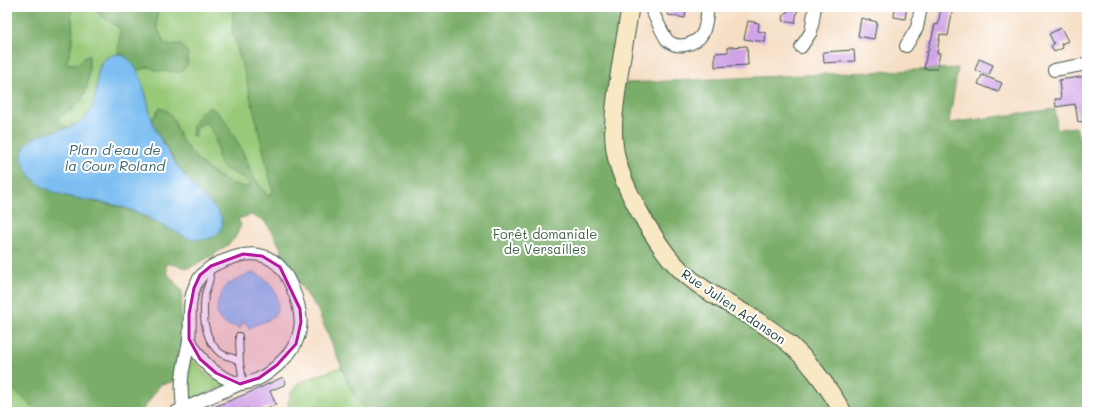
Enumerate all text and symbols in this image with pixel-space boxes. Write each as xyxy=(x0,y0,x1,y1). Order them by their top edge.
water label: Plan d'eau de la Cour Roland xyxy=(65,140,166,175)
park label: Forêt domaniale de Versailles xyxy=(493,225,597,257)
street label: Rue Julien Adanson xyxy=(679,265,789,347)

